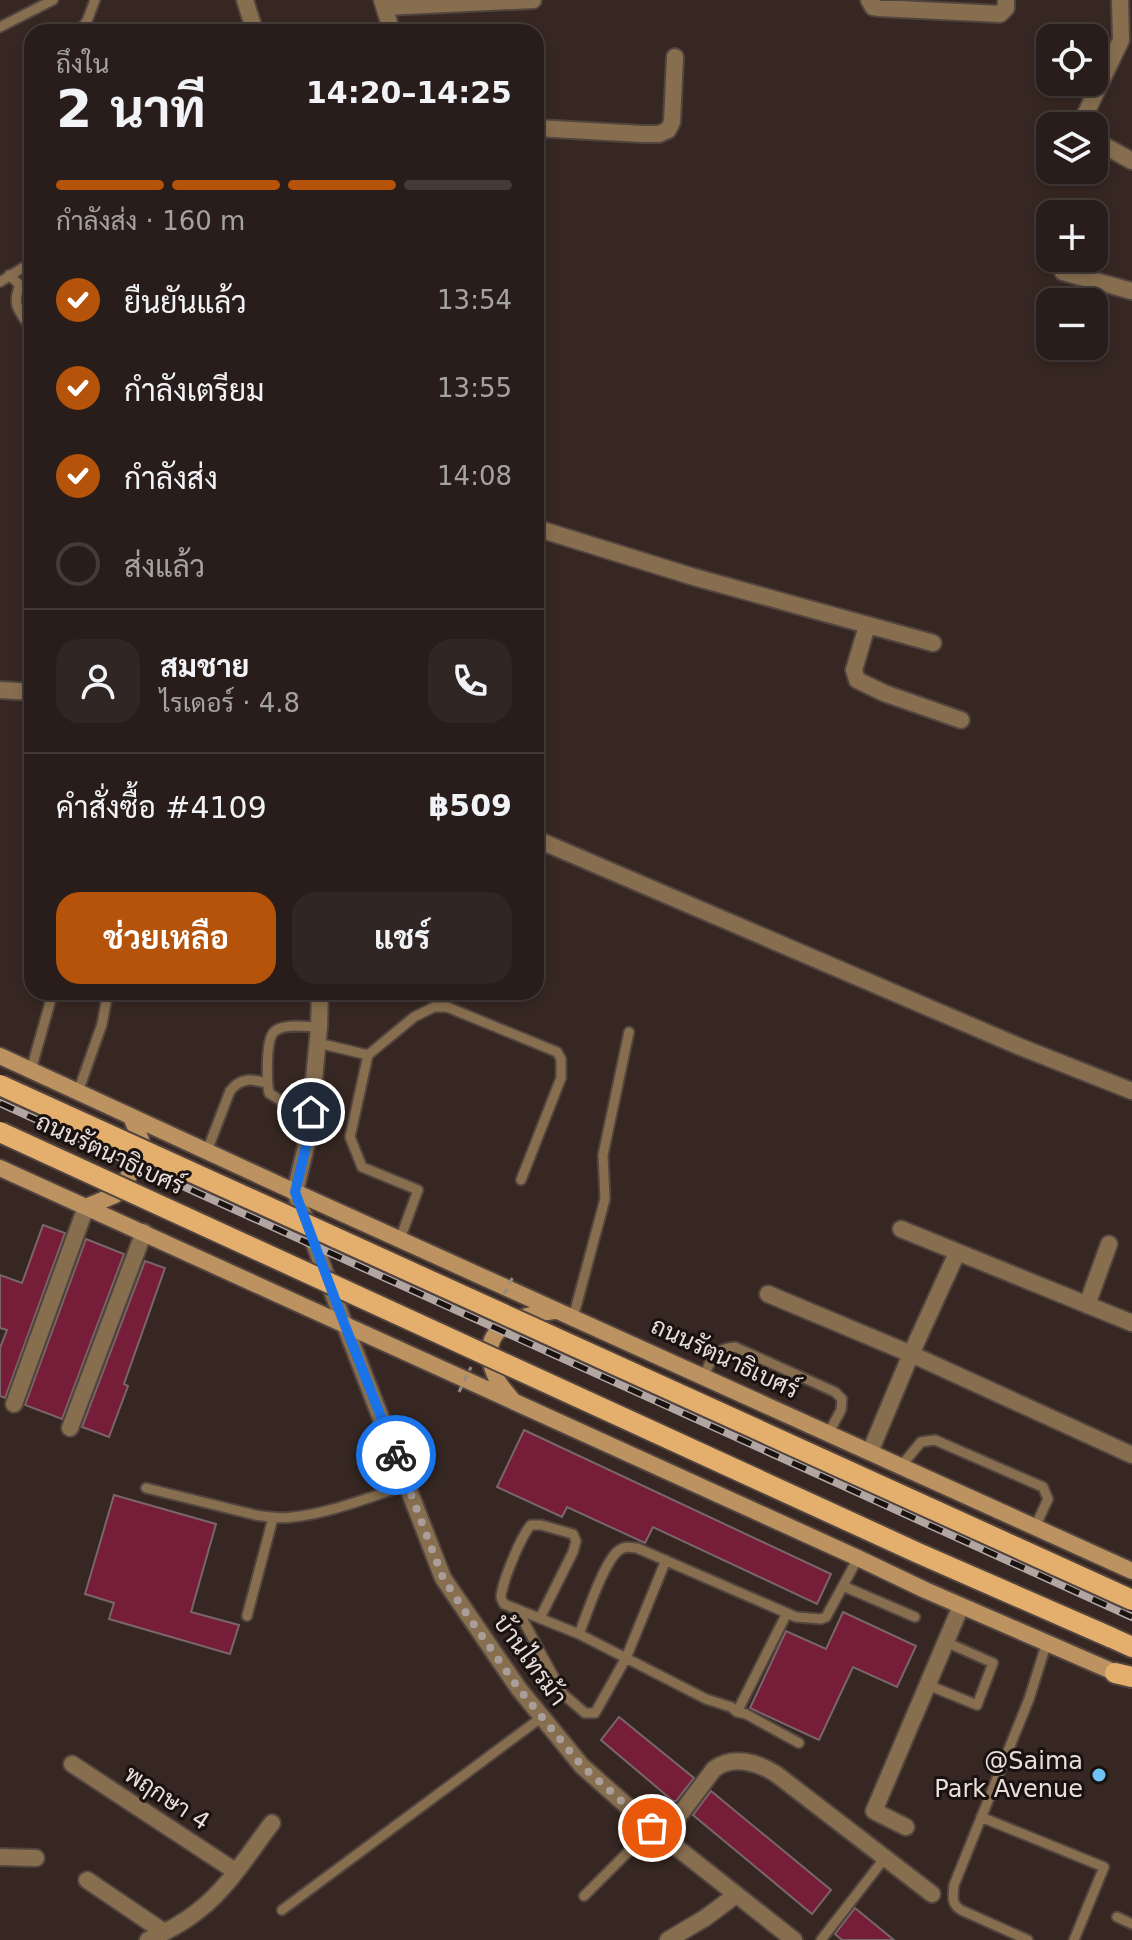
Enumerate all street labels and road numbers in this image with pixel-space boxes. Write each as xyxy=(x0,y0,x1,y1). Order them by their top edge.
street label: ถนนรัตนาธิเบศร์ xyxy=(32,1106,189,1200)
street label: ถนนรัตนาธิเบศร์ xyxy=(647,1310,804,1404)
street label: บ้านไทรม้า xyxy=(488,1608,574,1711)
street label: พฤกษา 4 xyxy=(119,1760,215,1836)

